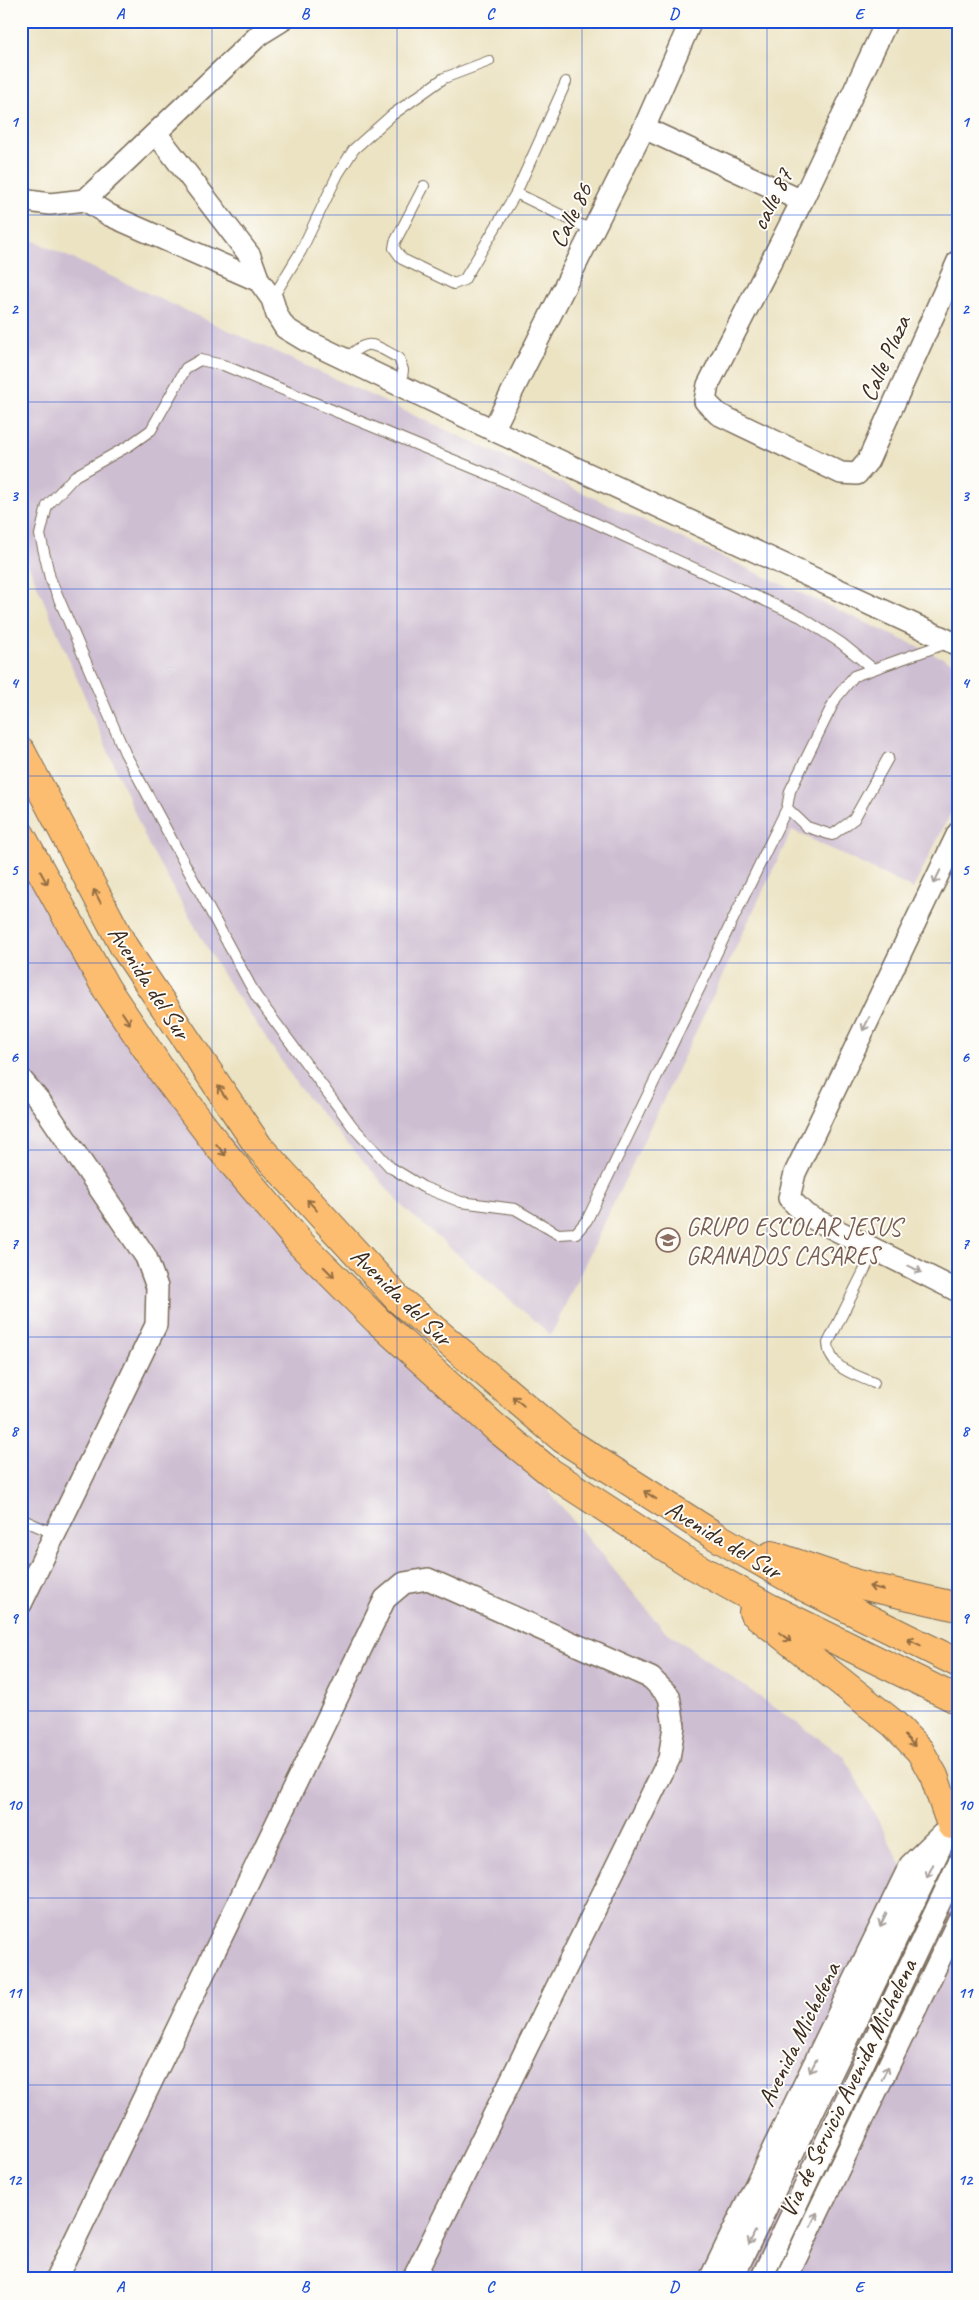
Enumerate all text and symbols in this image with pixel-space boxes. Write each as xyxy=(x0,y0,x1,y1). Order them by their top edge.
text: A xyxy=(116,4,126,24)
text: B xyxy=(301,4,311,24)
text: C xyxy=(486,4,496,24)
text: D xyxy=(669,4,680,24)
text: E xyxy=(855,4,866,24)
text: 1 xyxy=(10,112,19,132)
text: 1 xyxy=(961,112,970,132)
street label: calle 87 xyxy=(743,162,801,236)
street label: Calle 86 xyxy=(542,177,600,253)
text: 2 xyxy=(10,299,19,319)
text: 2 xyxy=(961,299,970,319)
street label: Calle Plaza xyxy=(852,309,919,406)
text: 3 xyxy=(10,486,19,506)
text: 3 xyxy=(961,486,970,506)
text: 4 xyxy=(10,673,19,693)
text: 4 xyxy=(961,673,970,693)
text: 5 xyxy=(11,860,20,880)
text: 5 xyxy=(962,860,971,880)
one-way arrow xyxy=(931,869,941,884)
one-way arrow xyxy=(39,871,49,886)
one-way arrow xyxy=(92,889,101,904)
street label: Avenida del Sur xyxy=(100,920,199,1047)
one-way arrow xyxy=(121,1011,131,1025)
one-way arrow xyxy=(861,1016,871,1031)
text: 6 xyxy=(10,1047,19,1067)
text: 6 xyxy=(961,1047,970,1067)
one-way arrow xyxy=(217,1085,227,1099)
one-way arrow xyxy=(216,1143,227,1156)
one-way arrow xyxy=(306,1198,318,1211)
place label: GRUPO ESCOLAR JESUS GRANADOS CASARES xyxy=(686,1211,906,1272)
school or university icon: GRUPO ESCOLAR JESUS GRANADOS CASARES xyxy=(655,1227,681,1253)
text: 7 xyxy=(10,1234,19,1254)
text: 7 xyxy=(961,1234,970,1254)
street label: Avenida del Sur xyxy=(344,1240,460,1355)
one-way arrow xyxy=(323,1265,335,1278)
one-way arrow xyxy=(907,1265,922,1274)
one-way arrow xyxy=(512,1395,525,1406)
text: 8 xyxy=(10,1421,19,1441)
text: 8 xyxy=(961,1421,970,1441)
one-way arrow xyxy=(643,1489,657,1500)
street label: Avenida del Sur xyxy=(660,1493,789,1588)
one-way arrow xyxy=(869,1583,885,1592)
text: 9 xyxy=(10,1608,19,1628)
text: 9 xyxy=(961,1608,970,1628)
one-way arrow xyxy=(778,1632,792,1642)
one-way arrow xyxy=(907,1637,922,1646)
one-way arrow xyxy=(904,1734,915,1747)
text: 10 xyxy=(7,1795,23,1815)
text: 10 xyxy=(958,1795,974,1815)
one-way arrow xyxy=(925,1863,934,1878)
one-way arrow xyxy=(878,1912,887,1927)
street label: Via de Servicio Avenida Michelena xyxy=(771,1952,925,2223)
street label: Avenida Michelena xyxy=(750,1955,849,2112)
text: 11 xyxy=(7,1983,23,2003)
text: 11 xyxy=(958,1983,974,2003)
one-way arrow xyxy=(807,2058,817,2073)
one-way arrow xyxy=(881,2066,890,2081)
text: 12 xyxy=(7,2170,23,2190)
text: 12 xyxy=(958,2170,974,2190)
one-way arrow xyxy=(810,2212,820,2227)
one-way arrow xyxy=(747,2230,756,2245)
text: A xyxy=(116,2277,126,2297)
text: B xyxy=(301,2277,311,2297)
text: C xyxy=(486,2277,496,2297)
text: D xyxy=(669,2277,680,2297)
text: E xyxy=(855,2277,866,2297)

